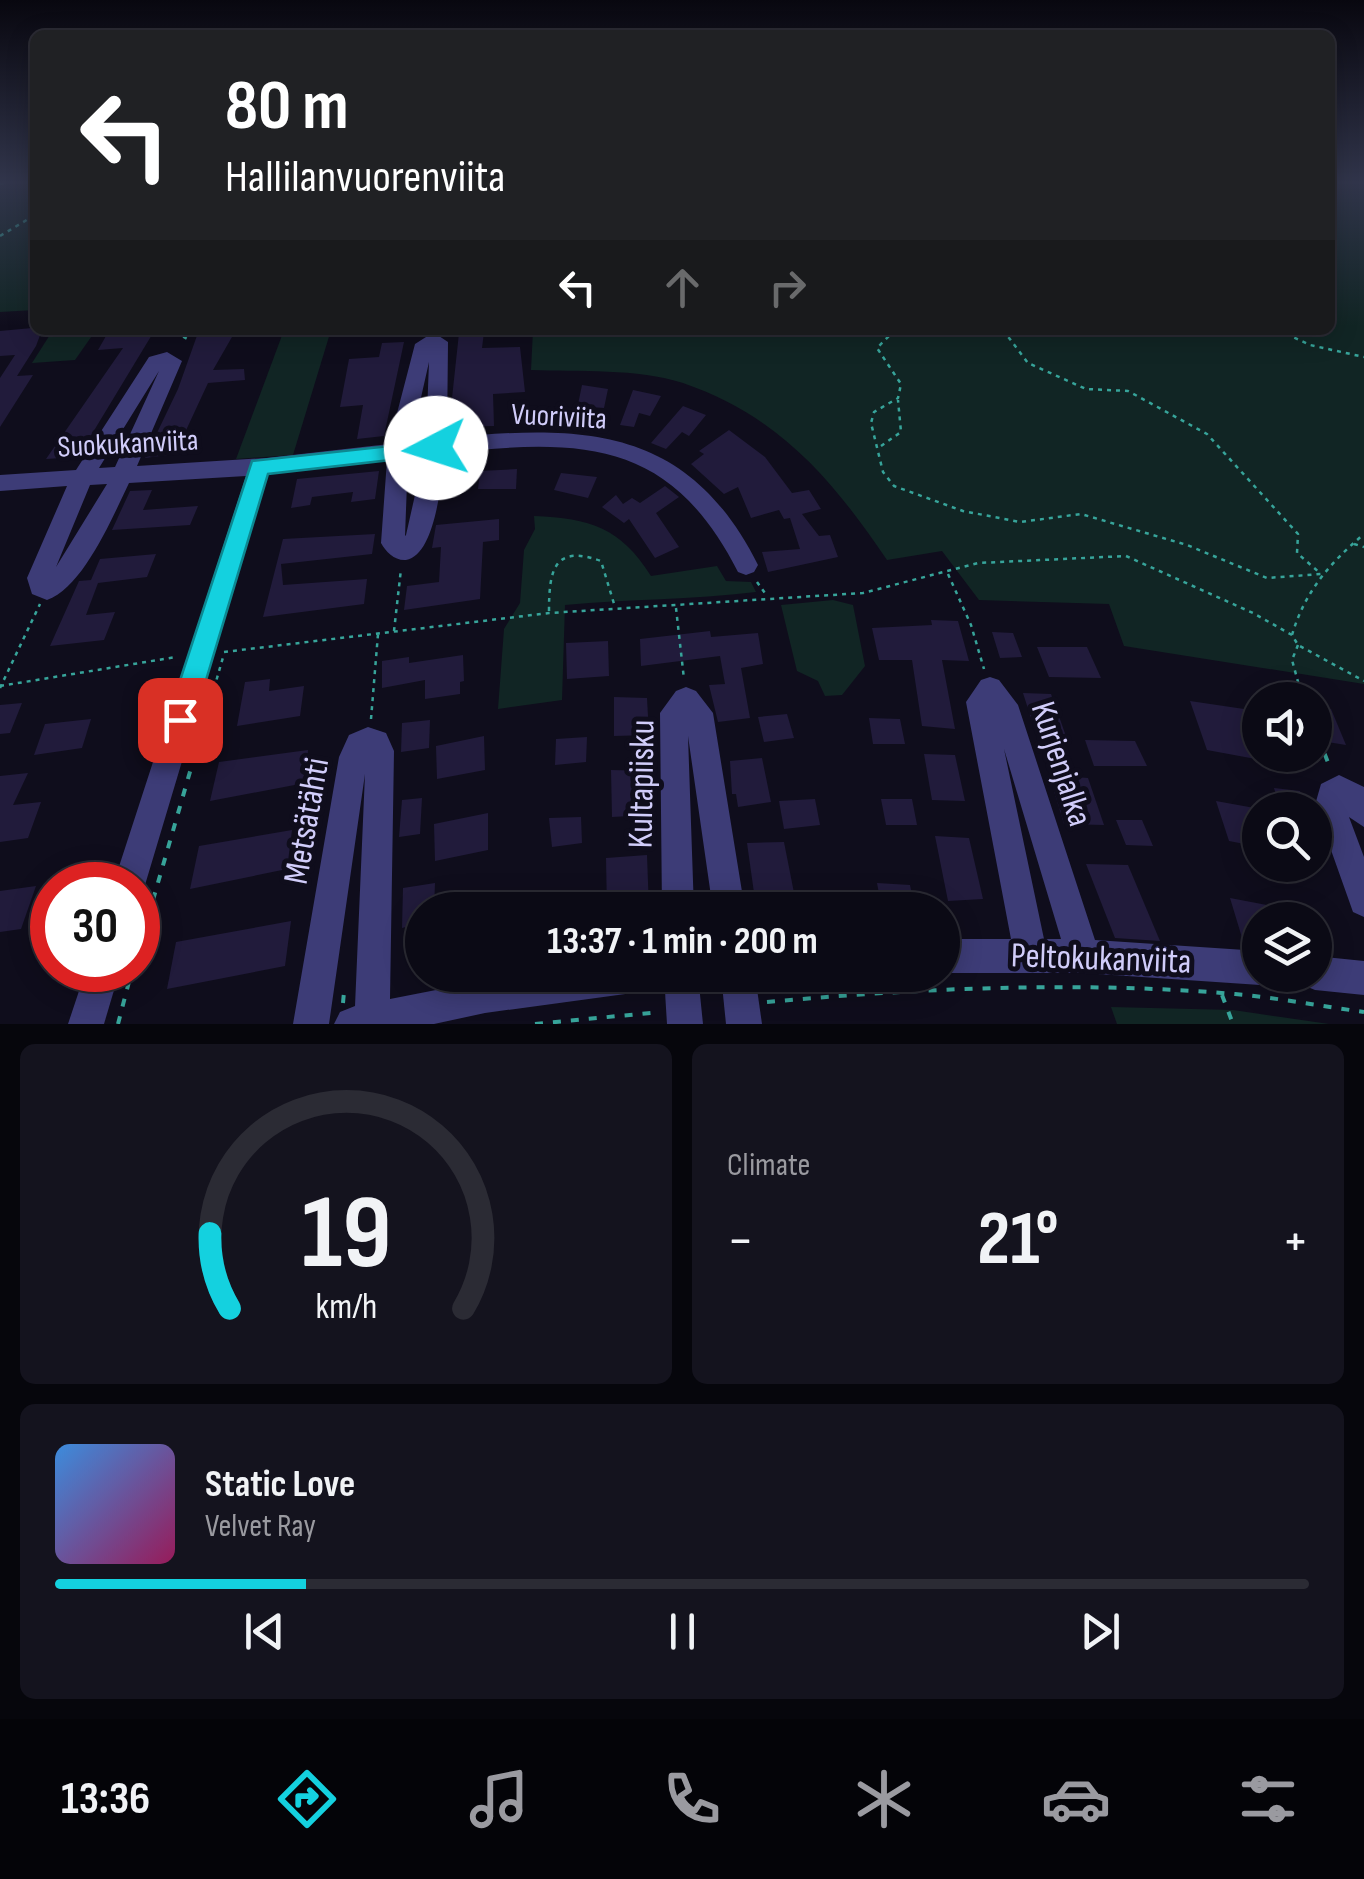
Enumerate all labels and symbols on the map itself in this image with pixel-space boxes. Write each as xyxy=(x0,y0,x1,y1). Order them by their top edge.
position arrow xyxy=(384,396,488,500)
street label: Vuoriviita xyxy=(510,397,608,437)
street label: Suokukanviita xyxy=(57,422,199,466)
pin xyxy=(138,678,223,763)
street label: Kurjenjalka xyxy=(1021,696,1101,832)
street label: Kultapiisku xyxy=(619,719,665,849)
street label: Metsätähti xyxy=(275,754,339,888)
speed limit sign: 30 xyxy=(30,862,160,992)
street label: Peltokukanviita xyxy=(1010,934,1192,984)

